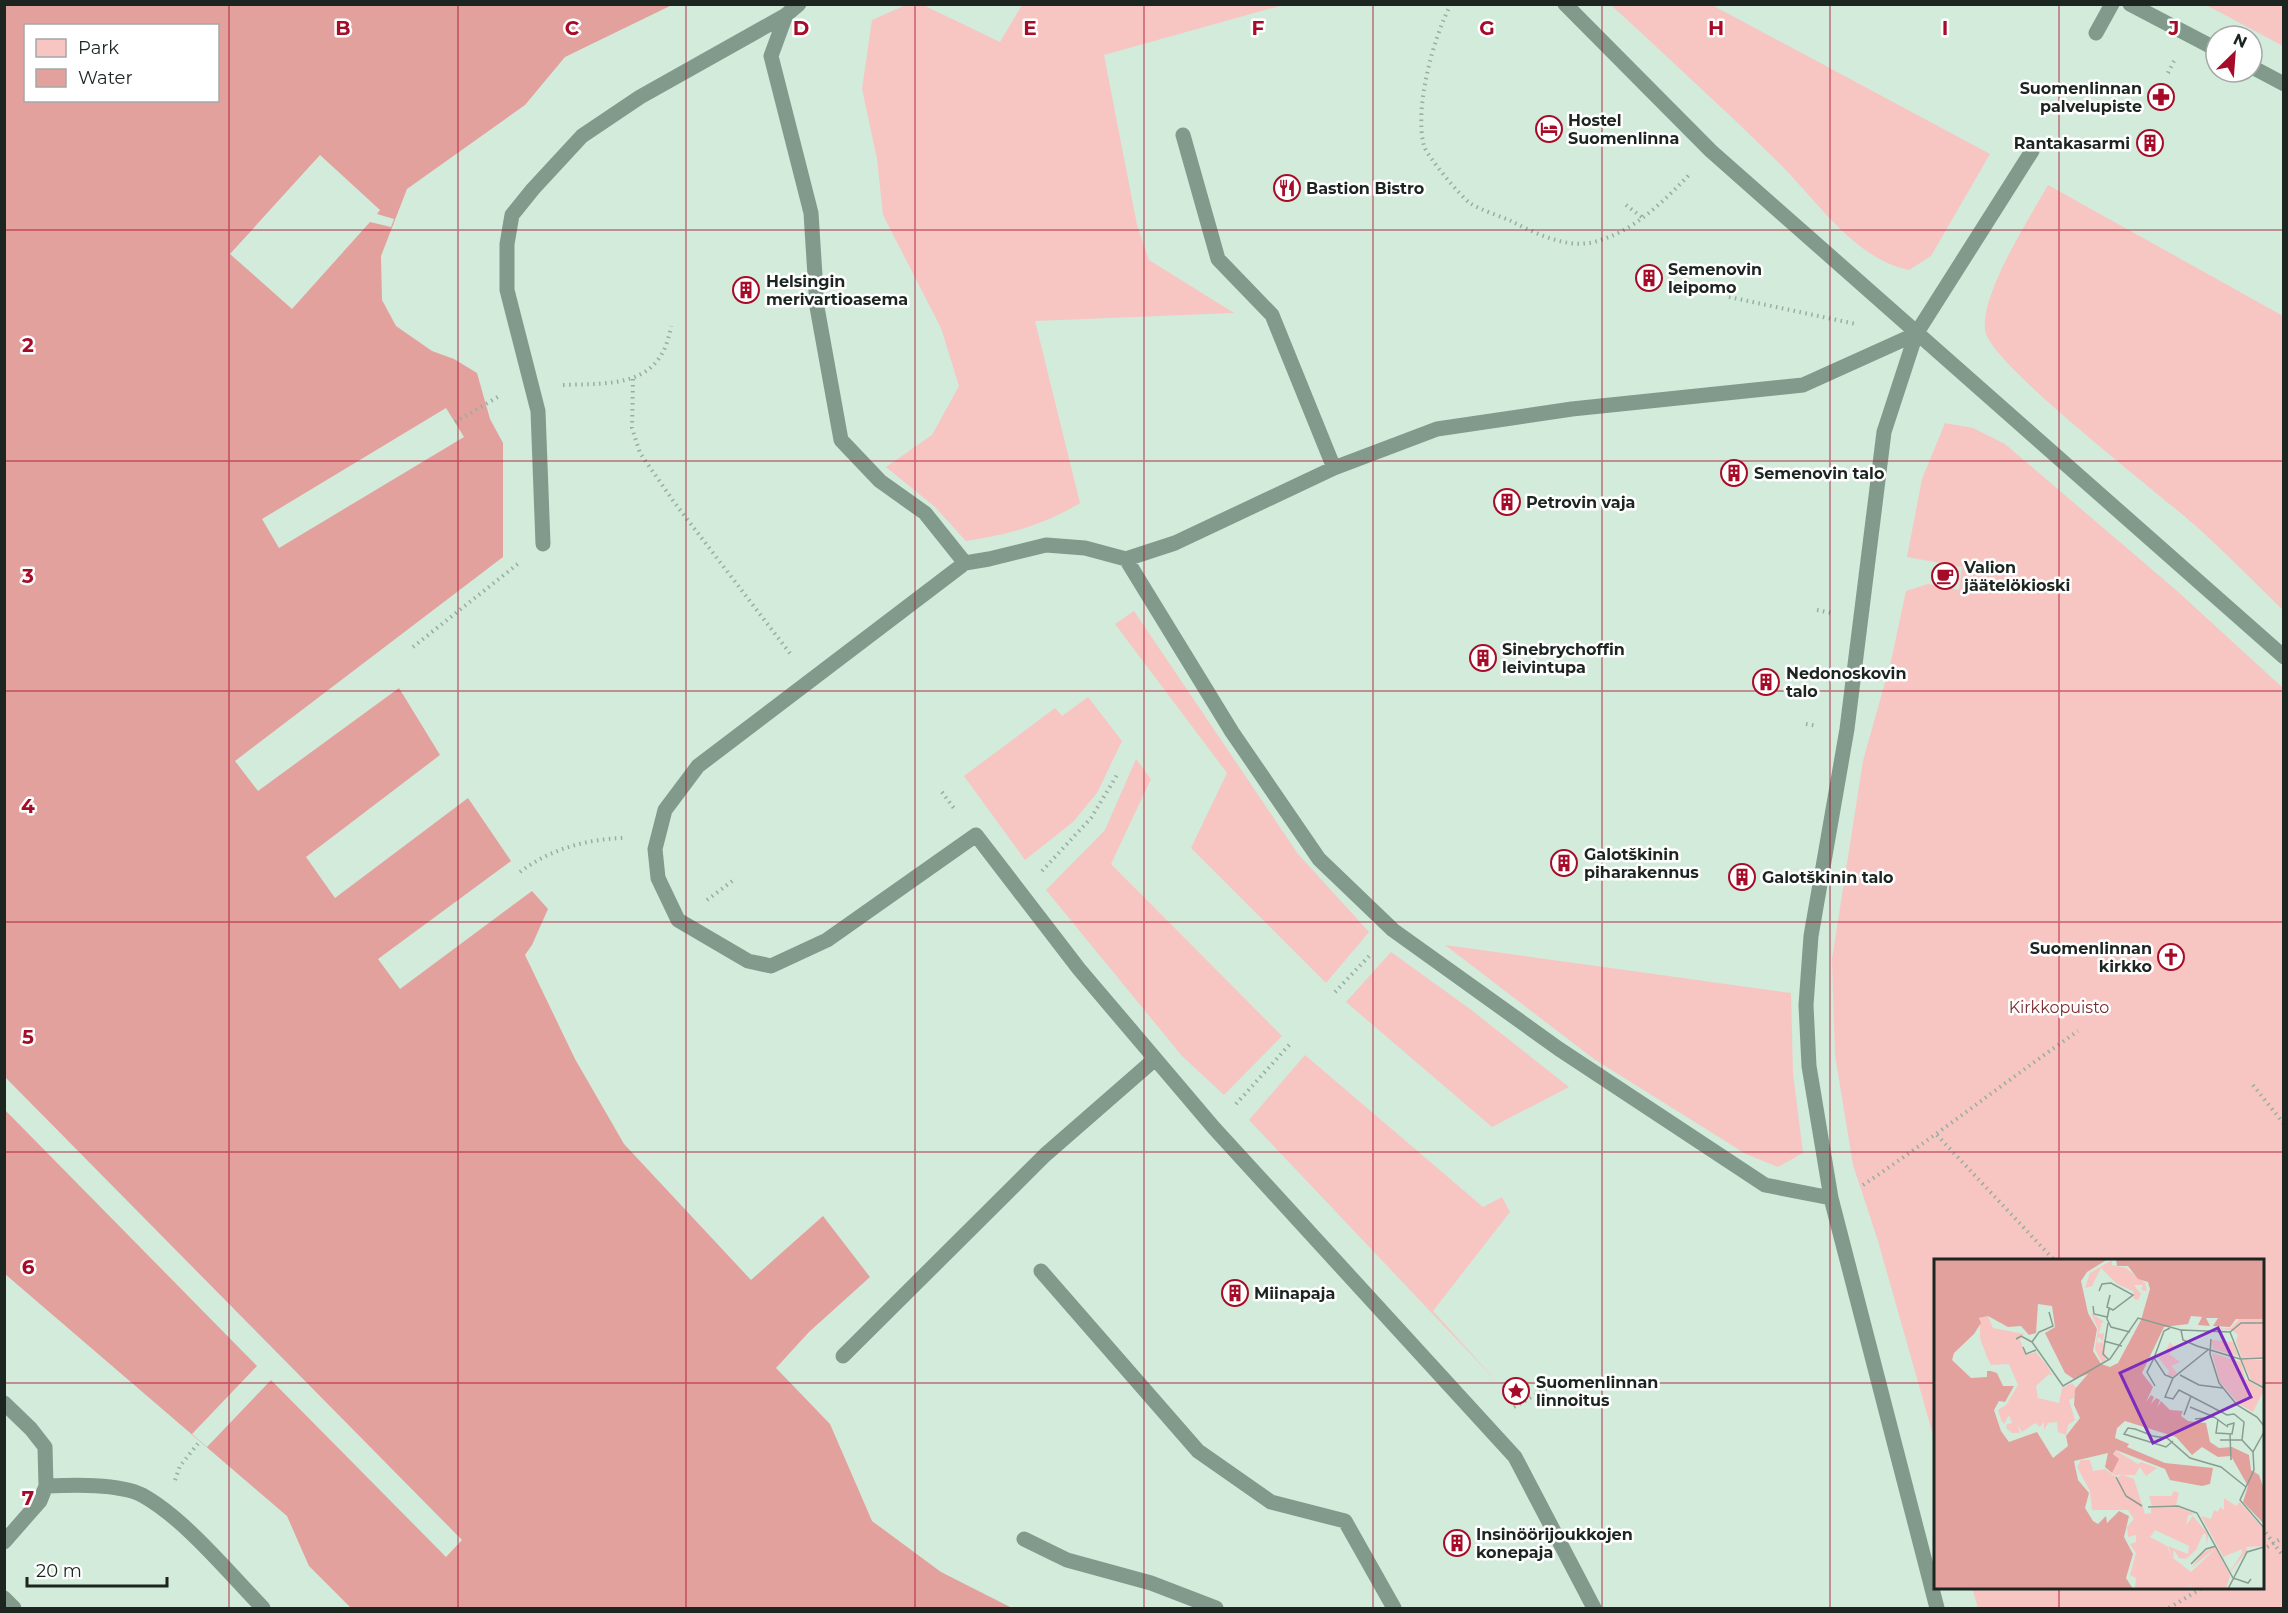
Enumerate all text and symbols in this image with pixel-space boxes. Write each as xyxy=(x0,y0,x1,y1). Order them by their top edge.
text: B xyxy=(335,16,351,40)
text: C xyxy=(565,16,580,40)
text: D xyxy=(793,16,809,40)
text: E xyxy=(1023,16,1037,40)
text: F xyxy=(1252,16,1265,40)
text: G xyxy=(1479,16,1495,40)
text: H xyxy=(1708,16,1724,40)
text: I xyxy=(1942,16,1948,40)
text: J xyxy=(2168,16,2179,40)
legend xyxy=(24,24,219,102)
north arrow xyxy=(2204,24,2264,84)
text: N xyxy=(2230,30,2250,52)
text: Park xyxy=(78,37,119,59)
text: Water xyxy=(78,67,133,89)
place label: Suomenlinnan palvelupiste xyxy=(2020,79,2142,116)
pharmacy icon: Suomenlinnan palvelupiste xyxy=(2146,82,2176,112)
place label: Hostel Suomenlinna xyxy=(1568,111,1679,148)
hotel icon: Hostel Suomenlinna xyxy=(1534,114,1564,144)
building icon: Rantakasarmi xyxy=(2135,128,2165,158)
place label: Rantakasarmi xyxy=(2014,134,2130,153)
restaurant icon: Bastion Bistro xyxy=(1272,173,1302,203)
place label: Bastion Bistro xyxy=(1306,179,1424,198)
place label: Semenovin leipomo xyxy=(1668,260,1762,297)
building icon: Semenovin leipomo xyxy=(1634,263,1664,293)
place label: Helsingin merivartioasema xyxy=(766,272,908,309)
building icon: Helsingin merivartioasema xyxy=(731,275,761,305)
text: 2 xyxy=(22,333,34,357)
building icon: Semenovin talo xyxy=(1719,458,1749,488)
place label: Semenovin talo xyxy=(1754,464,1884,483)
building icon: Petrovin vaja xyxy=(1492,487,1522,517)
place label: Petrovin vaja xyxy=(1526,493,1635,512)
place label: Valion jäätelökioski xyxy=(1962,558,2070,595)
cafe icon: Valion jäätelökioski xyxy=(1930,561,1960,591)
text: 3 xyxy=(21,564,34,588)
place label: Sinebrychoffin leivintupa xyxy=(1502,640,1625,677)
building icon: Sinebrychoffin leivintupa xyxy=(1468,643,1498,673)
place label: Nedonoskovin talo xyxy=(1786,664,1906,701)
building icon: Nedonoskovin talo xyxy=(1751,667,1781,697)
text: 4 xyxy=(21,794,35,818)
place label: Galotškinin piharakennus xyxy=(1584,845,1699,882)
building icon: Galotškinin piharakennus xyxy=(1549,848,1579,878)
building icon: Galotškinin talo xyxy=(1727,862,1757,892)
place label: Galotškinin talo xyxy=(1762,868,1894,887)
place label: Suomenlinnan kirkko xyxy=(2030,939,2152,976)
church icon: Suomenlinnan kirkko xyxy=(2156,942,2186,972)
park label: Kirkkopuisto xyxy=(2009,998,2109,1017)
text: 5 xyxy=(22,1025,34,1049)
text: 6 xyxy=(22,1255,35,1279)
inset map xyxy=(1934,1259,2264,1589)
building icon: Miinapaja xyxy=(1220,1278,1250,1308)
place label: Miinapaja xyxy=(1254,1284,1335,1303)
place label: Suomenlinnan linnoitus xyxy=(1536,1373,1658,1410)
place icon: Suomenlinnan linnoitus xyxy=(1501,1376,1531,1406)
text: 7 xyxy=(22,1486,34,1510)
place label: Insinöörijoukkojen konepaja xyxy=(1476,1525,1633,1562)
building icon: Insinöörijoukkojen konepaja xyxy=(1442,1528,1472,1558)
scale bar xyxy=(27,1550,166,1588)
text: 20 m xyxy=(36,1560,82,1582)

